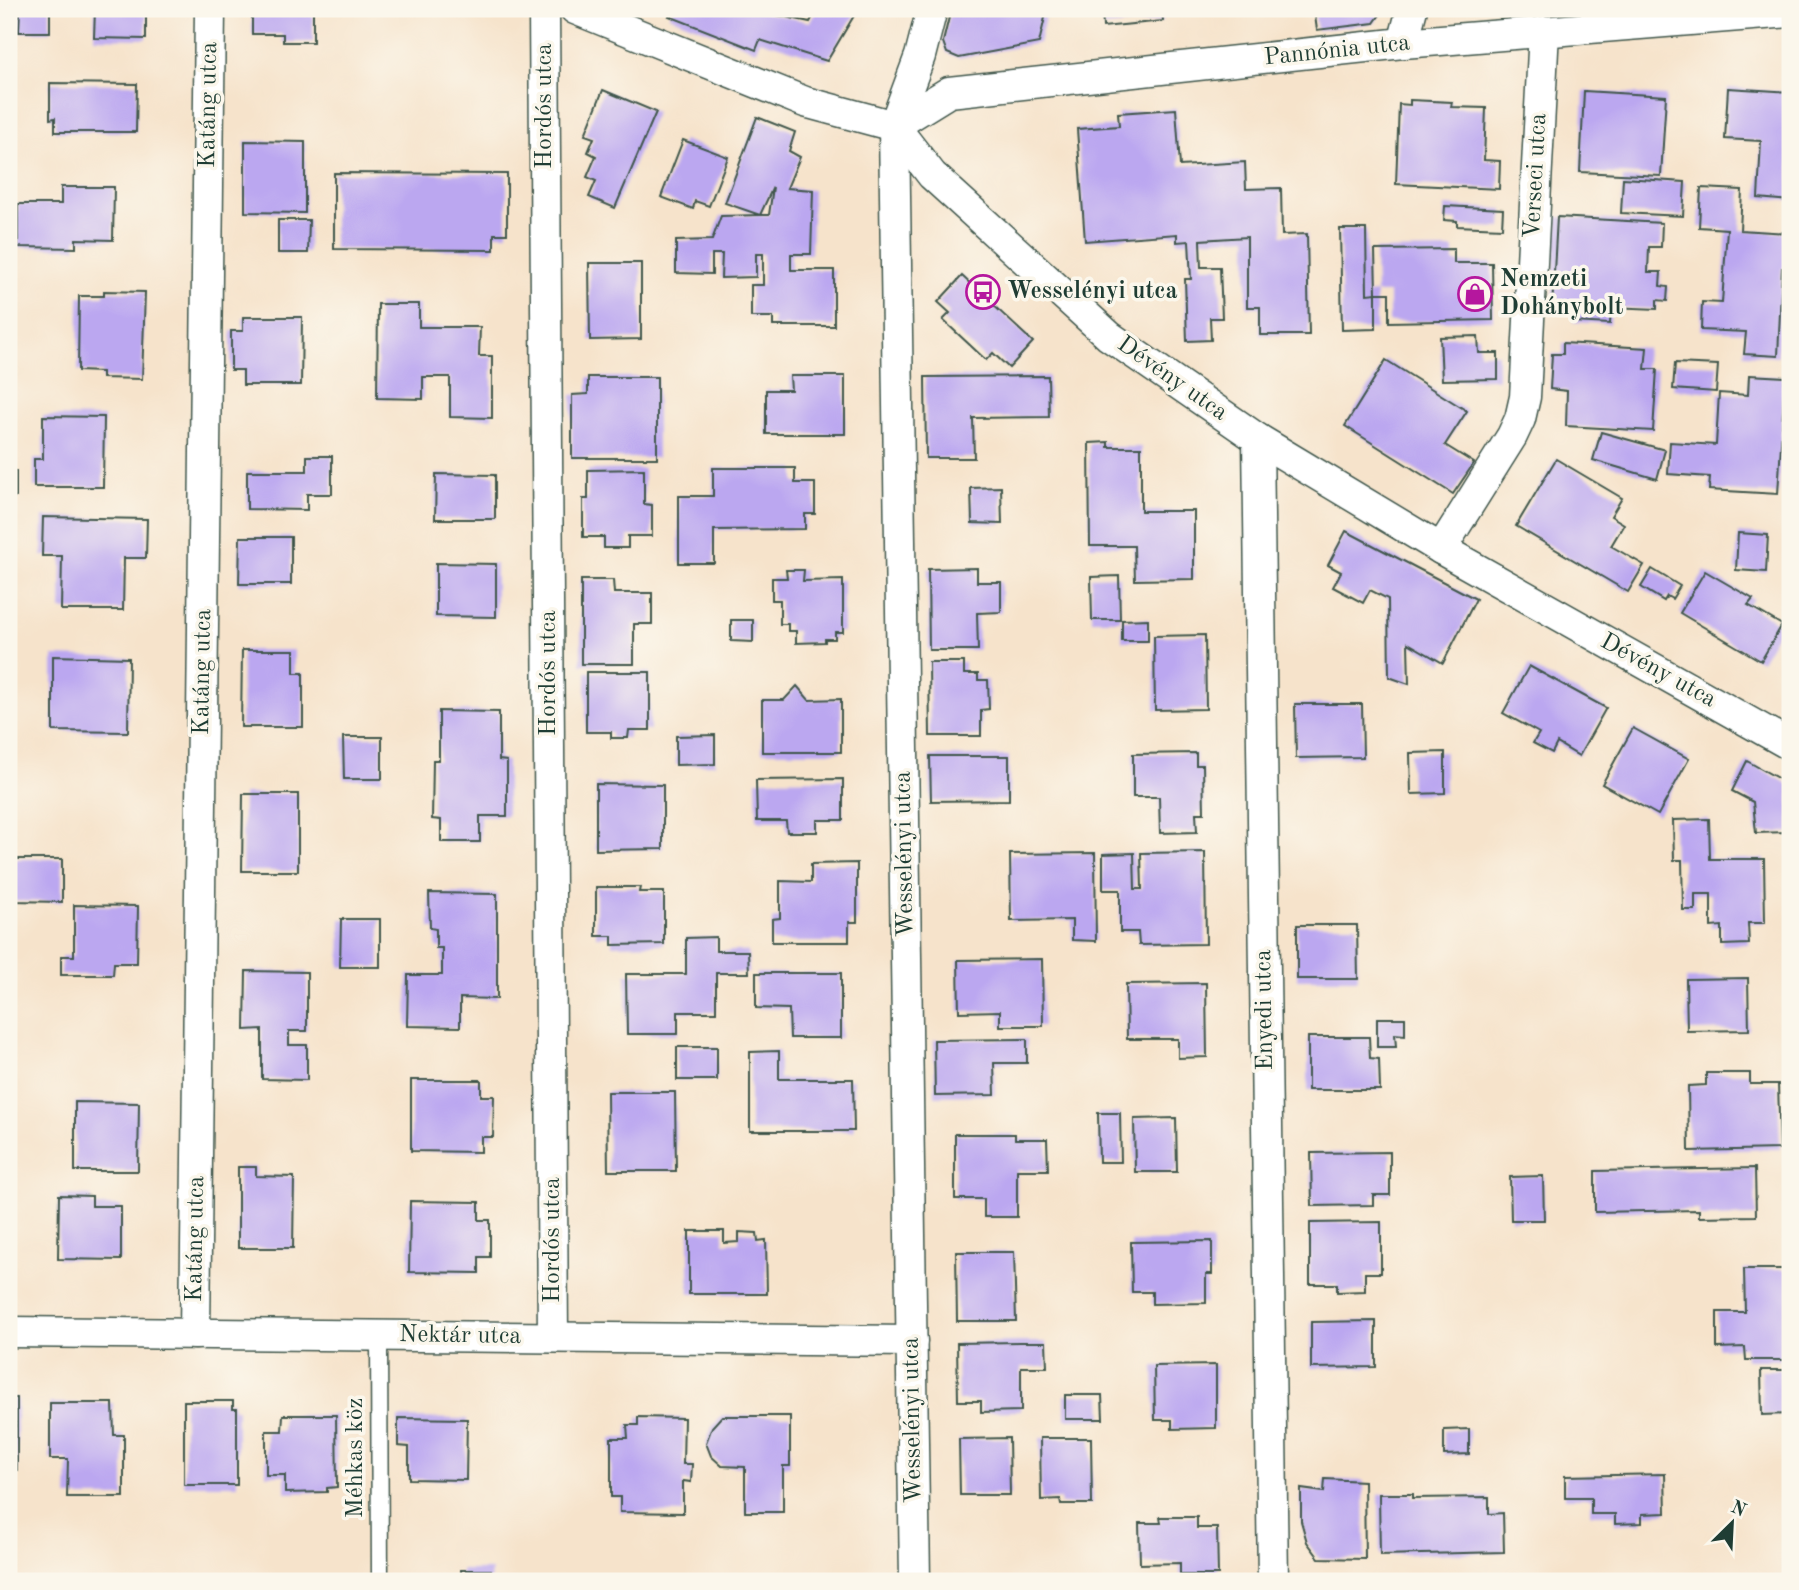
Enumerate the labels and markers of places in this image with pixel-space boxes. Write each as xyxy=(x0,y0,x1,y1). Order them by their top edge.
place label: Nemzeti Dohánybolt xyxy=(1500,268,1624,320)
bus stop icon: Wesselényi utca xyxy=(964,273,1002,311)
shop icon: Nemzeti Dohánybolt xyxy=(1456,275,1494,313)
place label: Wesselényi utca xyxy=(1007,280,1178,304)

